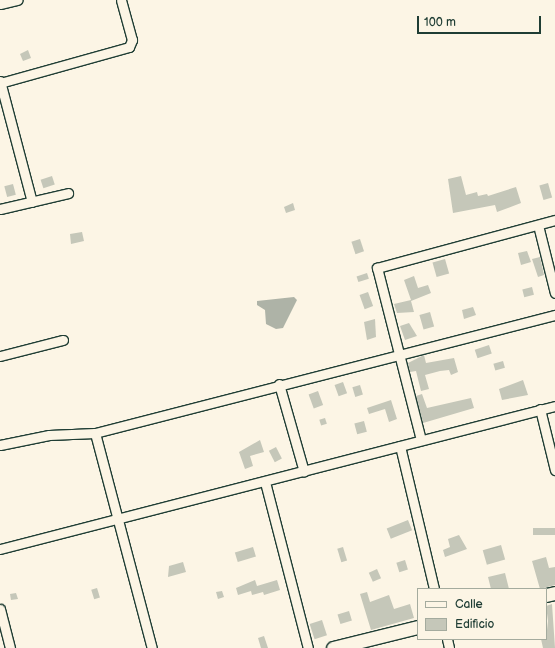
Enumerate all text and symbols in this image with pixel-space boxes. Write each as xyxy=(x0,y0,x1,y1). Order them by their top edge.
scale bar xyxy=(419,8,543,34)
text: 100 m xyxy=(424,15,456,30)
legend xyxy=(417,588,547,640)
text: Calle xyxy=(455,597,483,612)
text: Edificio xyxy=(455,617,494,632)

